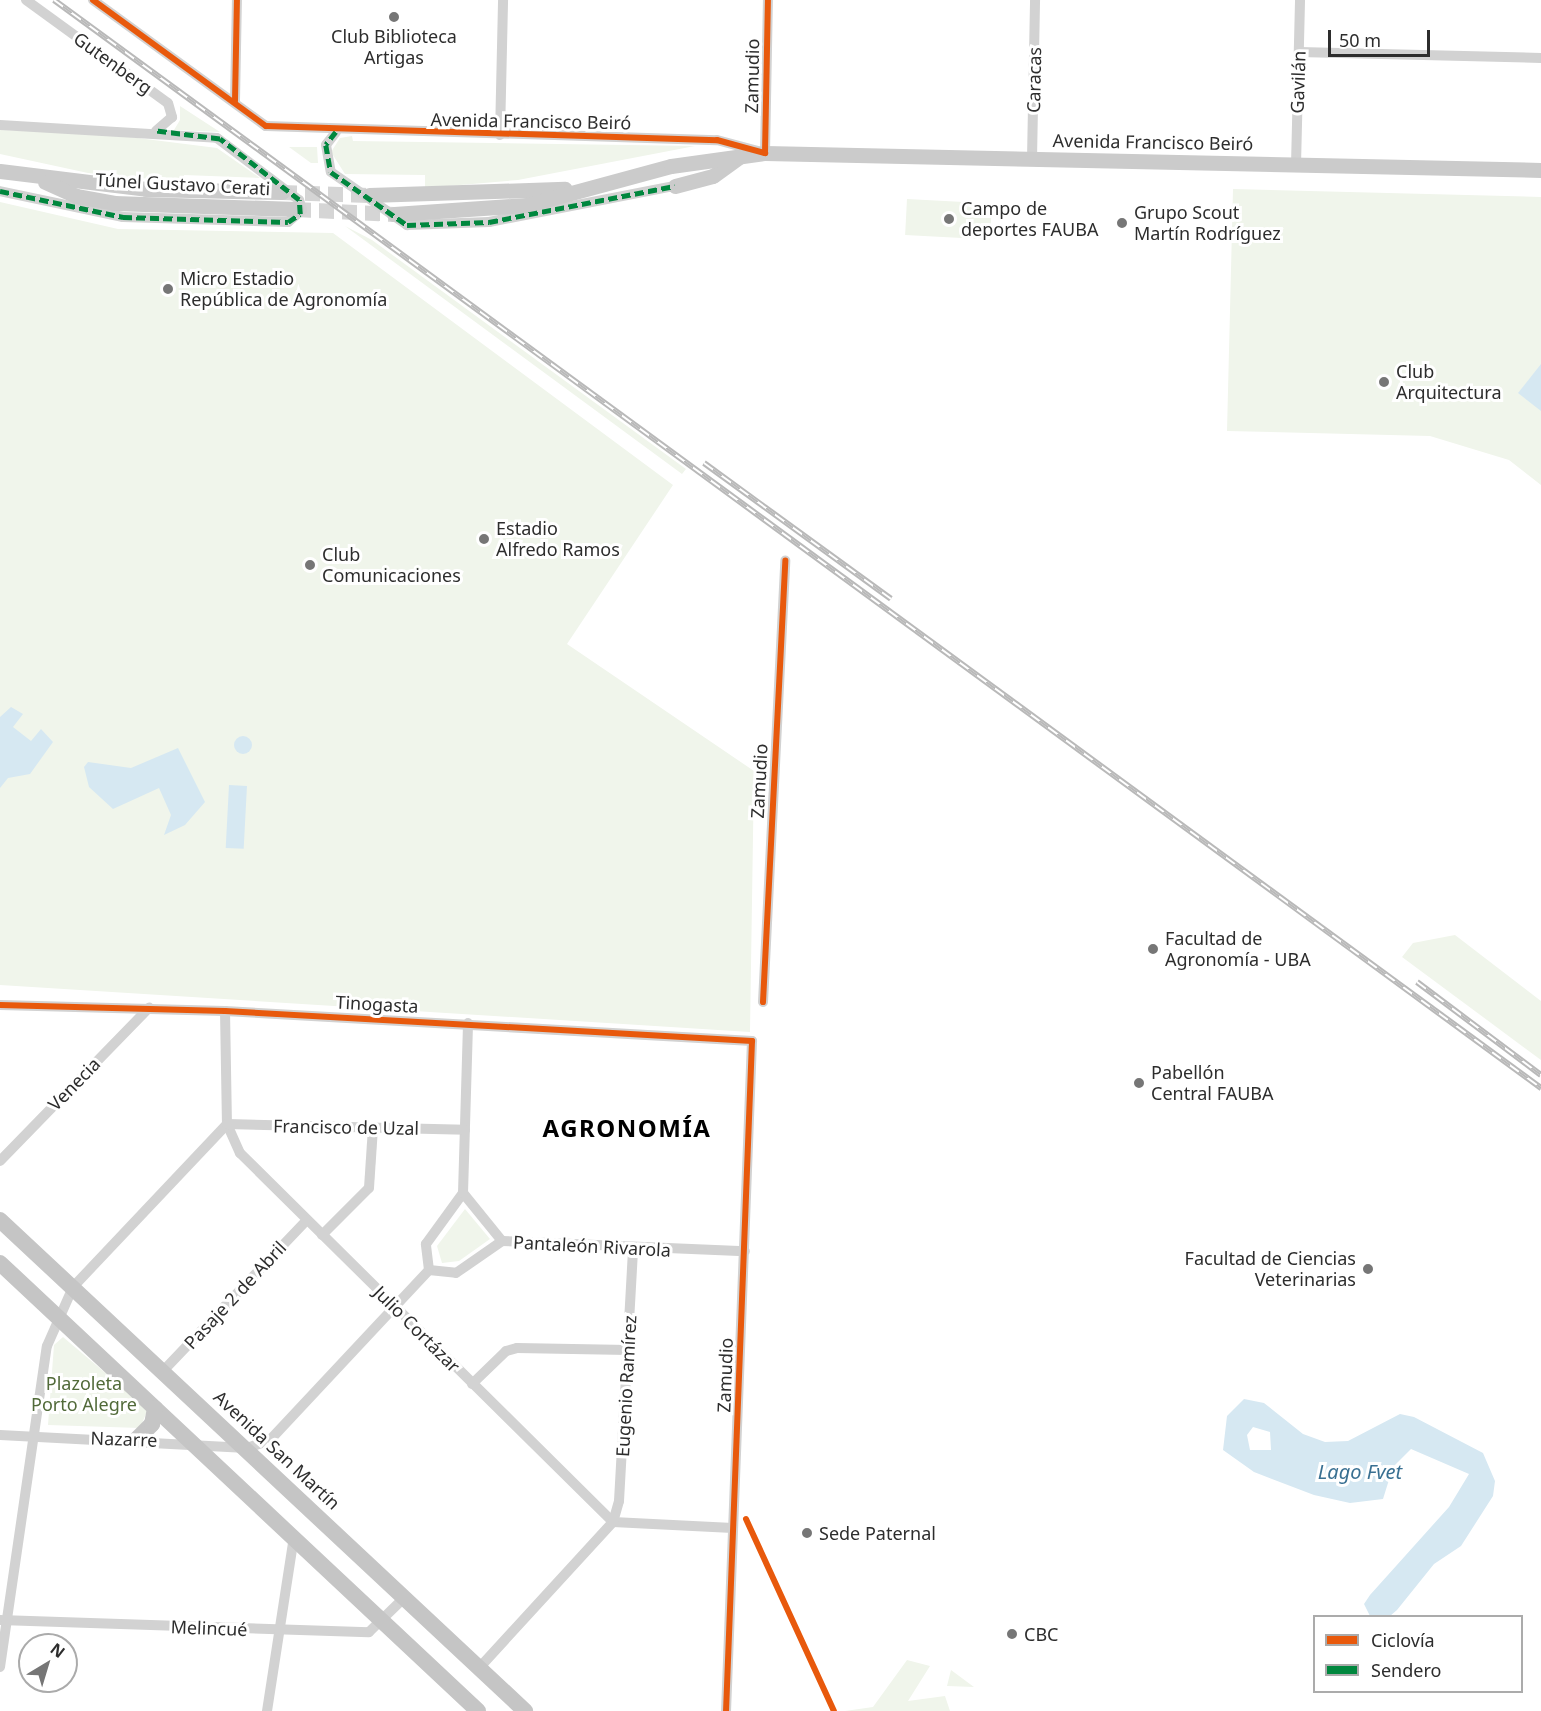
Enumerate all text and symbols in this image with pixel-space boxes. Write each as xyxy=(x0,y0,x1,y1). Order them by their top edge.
marker: Club Biblioteca Artigas xyxy=(387,10,401,24)
scale bar xyxy=(1331,18,1433,56)
place label: Club Biblioteca Artigas xyxy=(331,26,457,68)
street label: Gutenberg xyxy=(70,27,156,99)
text: 50 m xyxy=(1339,28,1381,52)
street label: Zamudio xyxy=(741,38,763,114)
street label: Caracas xyxy=(1023,47,1045,113)
street label: Gavilán xyxy=(1286,50,1310,114)
street label: Avenida Francisco Beiró xyxy=(431,108,631,134)
street label: Avenida Francisco Beiró xyxy=(1053,129,1253,155)
street label: Túnel Gustavo Cerati xyxy=(95,169,271,199)
place label: Campo de deportes FAUBA xyxy=(961,198,1098,240)
place label: Grupo Scout Martín Rodríguez xyxy=(1134,202,1281,244)
marker: Campo de deportes FAUBA xyxy=(942,212,956,226)
marker: Grupo Scout Martín Rodríguez xyxy=(1115,216,1129,230)
place label: Micro Estadio República de Agronomía xyxy=(180,268,387,310)
marker: Micro Estadio República de Agronomía xyxy=(161,282,175,296)
place label: Club Arquitectura xyxy=(1396,361,1501,404)
marker: Club Arquitectura xyxy=(1377,375,1391,389)
place label: Estadio Alfredo Ramos xyxy=(496,518,620,560)
marker: Estadio Alfredo Ramos xyxy=(477,532,491,546)
place label: Club Comunicaciones xyxy=(322,544,461,586)
marker: Club Comunicaciones xyxy=(303,558,317,572)
street label: Zamudio xyxy=(746,743,772,819)
place label: Facultad de Agronomía - UBA xyxy=(1165,928,1311,970)
marker: Facultad de Agronomía - UBA xyxy=(1146,942,1160,956)
street label: Tinogasta xyxy=(335,991,419,1017)
street label: Venecia xyxy=(44,1053,104,1115)
place label: Pabellón Central FAUBA xyxy=(1151,1062,1273,1104)
marker: Pabellón Central FAUBA xyxy=(1132,1076,1146,1090)
district label: AGRONOMÍA xyxy=(543,1114,711,1142)
street label: Francisco de Uzal xyxy=(273,1115,419,1139)
street label: Pantaleón Rivarola xyxy=(513,1231,671,1261)
street label: Pasaje 2 de Abril xyxy=(180,1237,290,1353)
place label: Facultad de Ciencias Veterinarias xyxy=(1185,1248,1356,1290)
marker: Facultad de Ciencias Veterinarias xyxy=(1361,1262,1375,1276)
street label: Julio Cortázar xyxy=(369,1281,465,1377)
street label: Eugenio Ramírez xyxy=(611,1315,641,1457)
street label: Zamudio xyxy=(713,1337,737,1413)
park label: Plazoleta Porto Alegre xyxy=(31,1373,137,1416)
street label: Avenida San Martín xyxy=(210,1386,344,1514)
street label: Nazarre xyxy=(90,1427,158,1451)
water label: Lago Fvet xyxy=(1318,1459,1402,1483)
place label: Sede Paternal xyxy=(819,1522,936,1544)
marker: Sede Paternal xyxy=(800,1526,814,1540)
legend xyxy=(1313,1615,1523,1693)
street label: Melincué xyxy=(170,1616,248,1640)
place label: CBC xyxy=(1024,1623,1058,1645)
marker: CBC xyxy=(1005,1627,1019,1641)
text: Ciclovía xyxy=(1371,1628,1435,1652)
north arrow xyxy=(18,1633,78,1693)
text: N xyxy=(46,1638,70,1663)
text: Sendero xyxy=(1371,1658,1441,1682)

